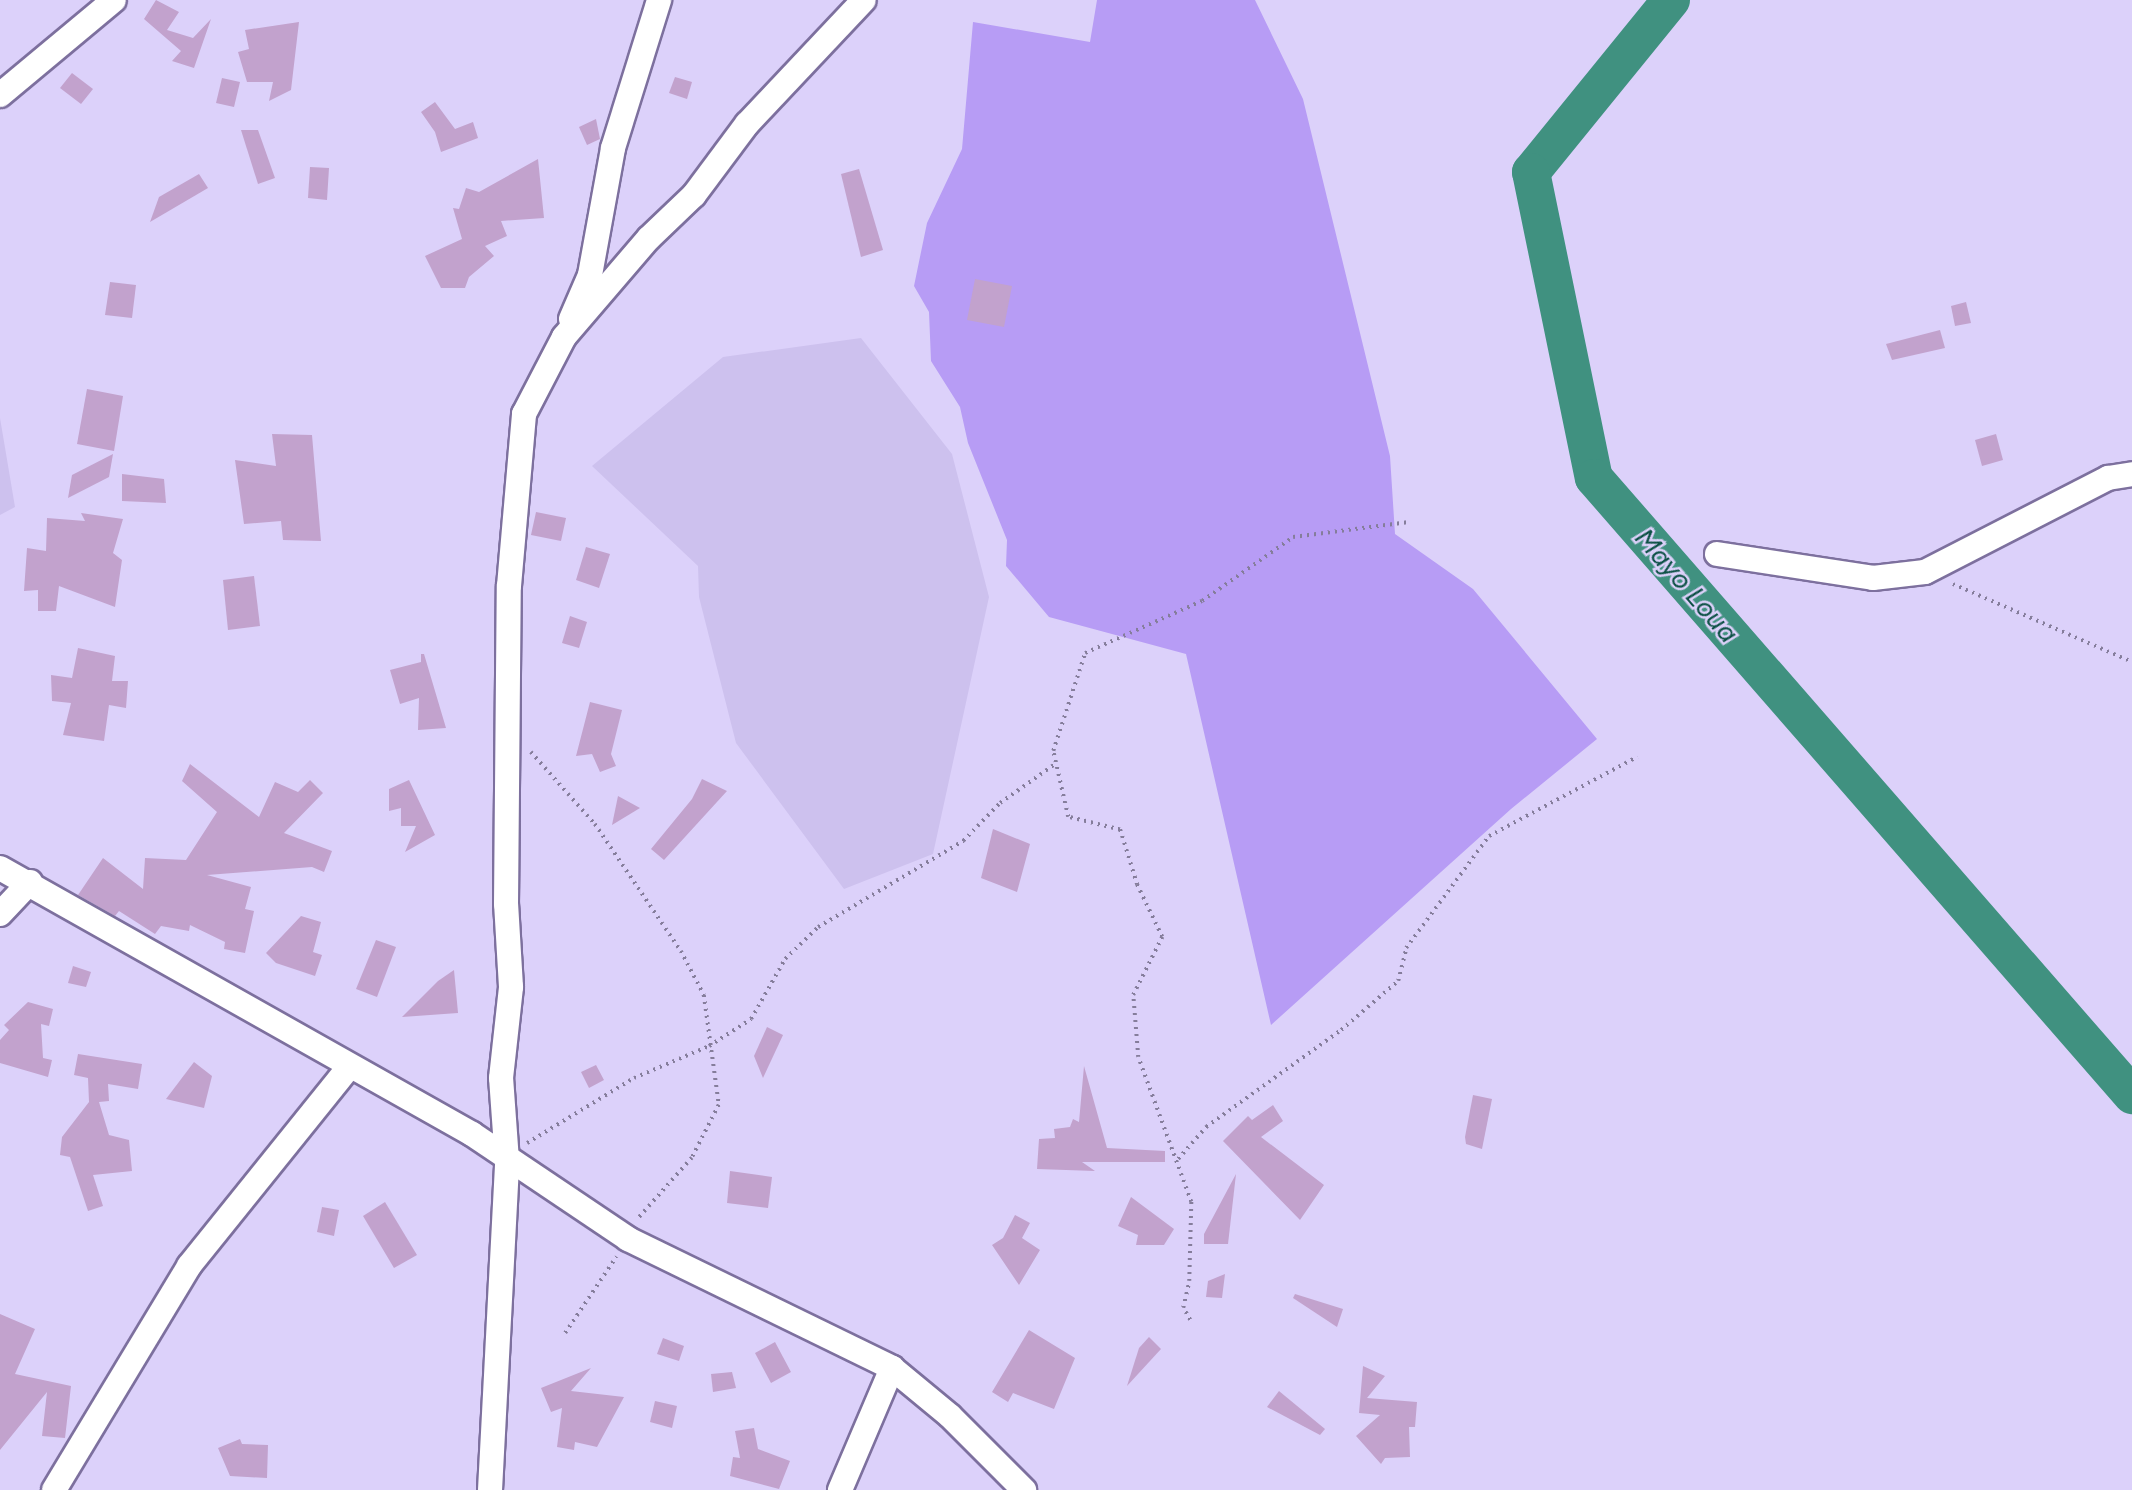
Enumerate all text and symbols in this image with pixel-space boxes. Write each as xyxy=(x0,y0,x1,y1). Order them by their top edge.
water label: Mayo Loua xyxy=(1628,521,1746,649)

